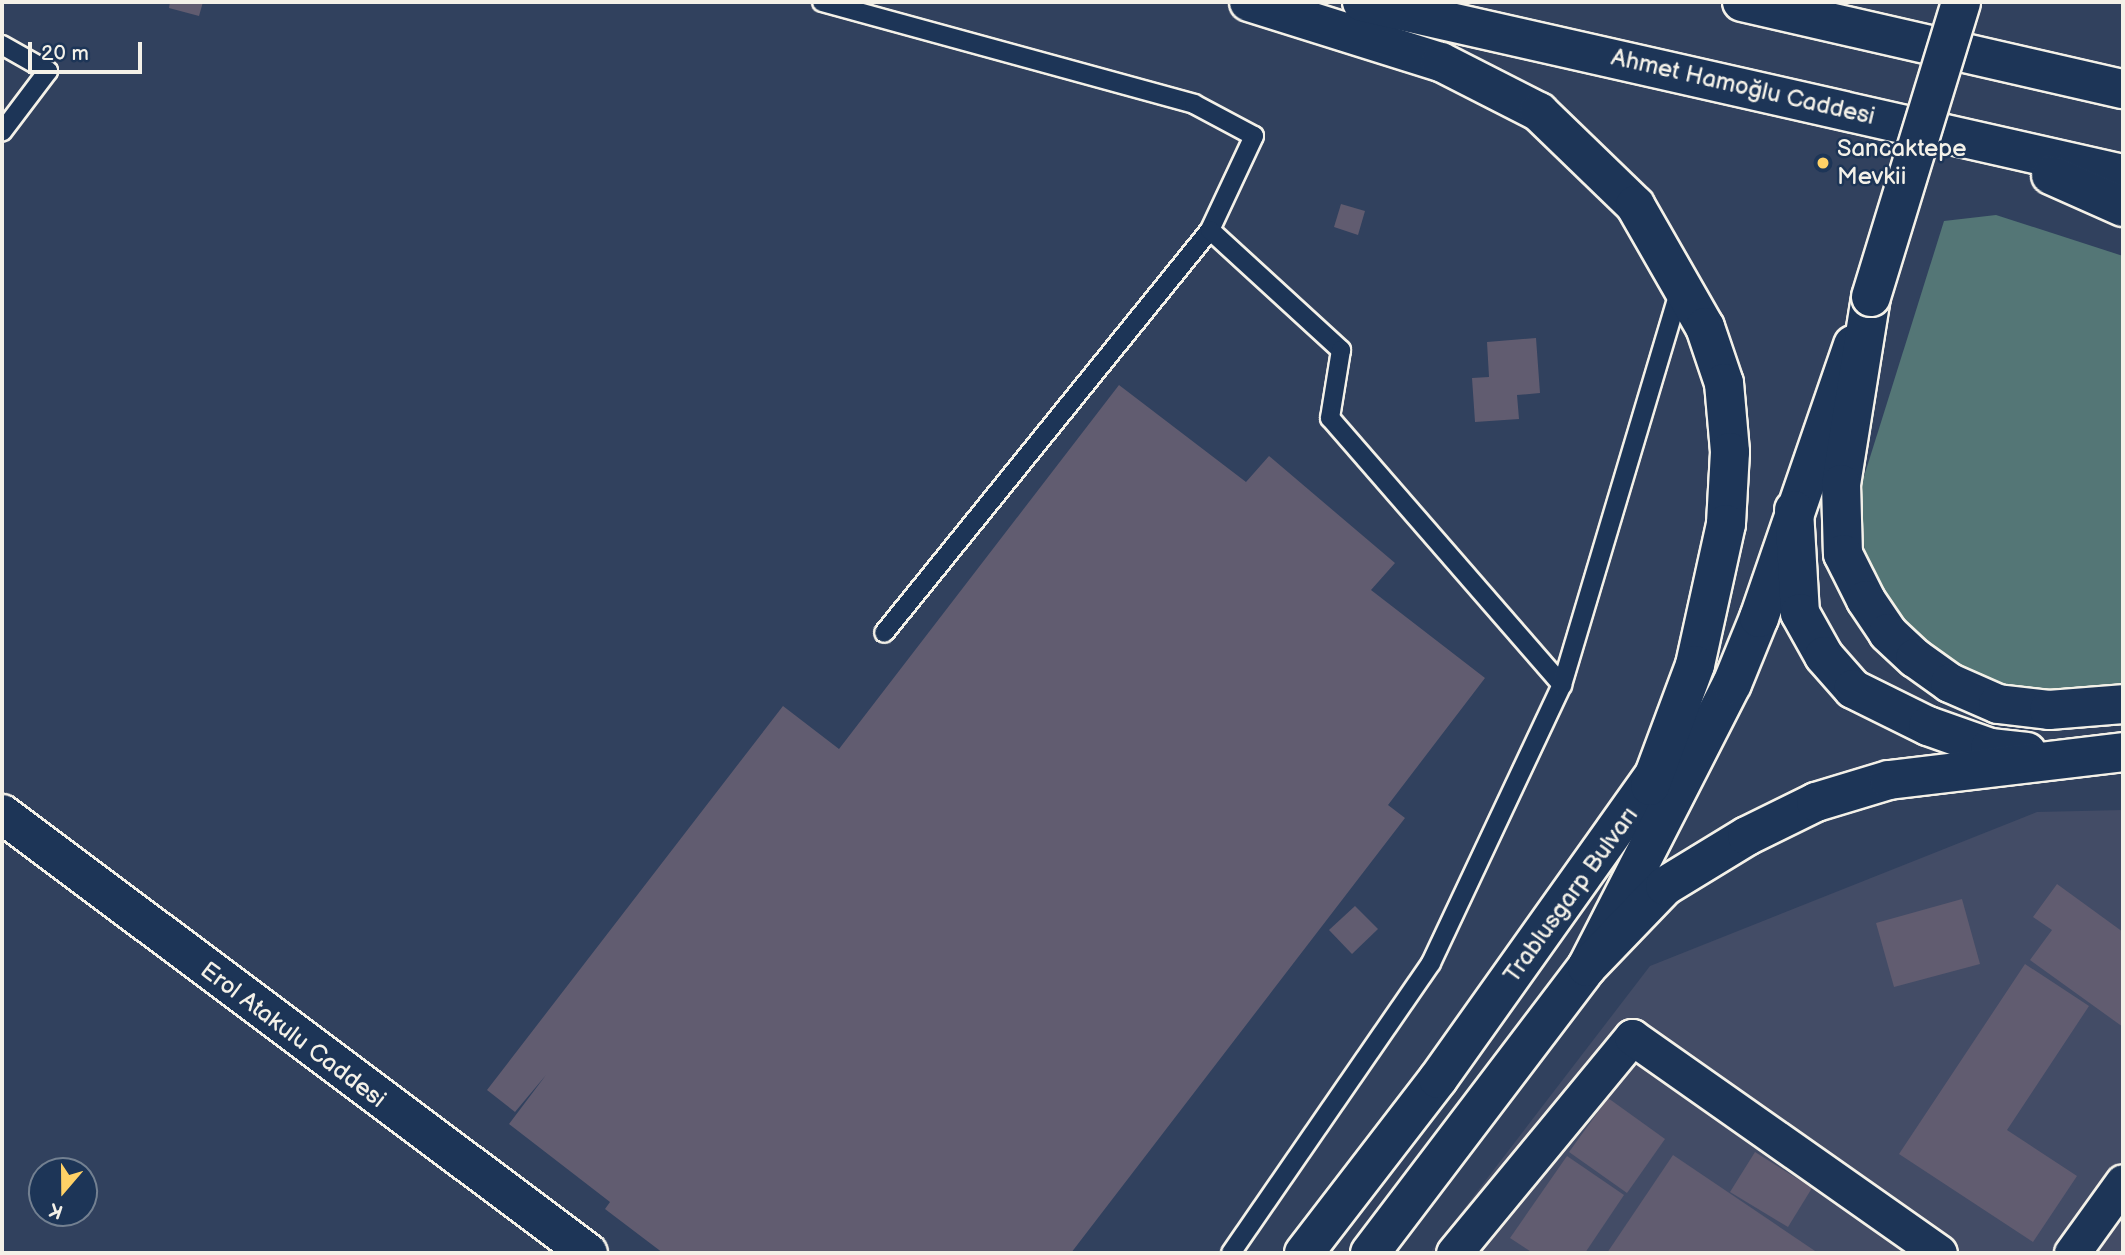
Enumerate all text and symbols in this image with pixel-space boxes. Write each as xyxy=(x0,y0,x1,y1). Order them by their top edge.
scale bar xyxy=(32,28,145,72)
text: 20 m xyxy=(41,41,89,66)
street label: Ahmet Hamoğlu Caddesi xyxy=(1609,43,1877,131)
place label: Sancaktepe Mevkii xyxy=(1837,135,1967,191)
marker: Sancaktepe Mevkii xyxy=(1815,155,1831,171)
street label: Trablusgarp Bulvarı xyxy=(1498,802,1644,988)
street label: Erol Atakulu Caddesi xyxy=(195,956,391,1114)
north arrow xyxy=(28,1157,98,1227)
text: K xyxy=(46,1197,66,1223)

